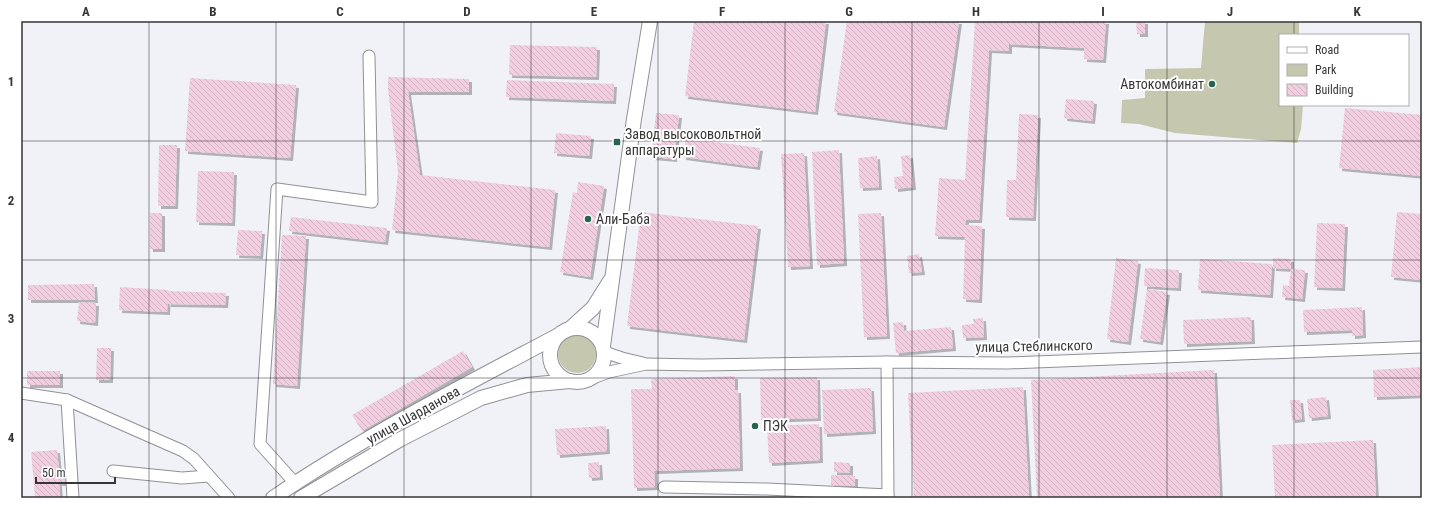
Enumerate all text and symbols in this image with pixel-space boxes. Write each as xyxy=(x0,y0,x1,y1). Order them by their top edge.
text: A xyxy=(82,4,90,19)
text: B xyxy=(209,4,217,19)
text: C xyxy=(336,4,344,19)
text: D xyxy=(463,4,471,19)
text: E xyxy=(591,4,598,19)
text: F xyxy=(719,4,725,19)
text: G xyxy=(845,4,853,19)
text: H xyxy=(972,4,980,19)
text: I xyxy=(1101,4,1105,19)
text: J xyxy=(1227,4,1233,19)
text: K xyxy=(1353,4,1361,19)
legend xyxy=(1279,34,1409,106)
text: Road xyxy=(1315,43,1339,57)
text: Park xyxy=(1315,63,1337,77)
text: 1 xyxy=(8,74,14,89)
place label: Автокомбинат xyxy=(1120,76,1204,92)
marker: Автокомбинат xyxy=(1207,79,1217,89)
text: Building xyxy=(1315,83,1353,97)
place label: Завод высоковольтной аппаратуры xyxy=(625,126,762,158)
marker: Завод высоковольтной аппаратуры xyxy=(612,137,622,147)
text: 2 xyxy=(8,193,15,208)
place label: Али-Баба xyxy=(596,211,650,227)
marker: Али-Баба xyxy=(583,214,593,224)
text: 3 xyxy=(8,311,14,326)
street label: улица Стеблинского xyxy=(975,337,1093,355)
street label: улица Шарданова xyxy=(364,383,462,447)
place label: ПЭК xyxy=(763,418,788,434)
marker: ПЭК xyxy=(750,421,760,431)
text: 4 xyxy=(8,430,15,445)
scale bar xyxy=(36,459,115,485)
text: 50 m xyxy=(42,466,66,480)

